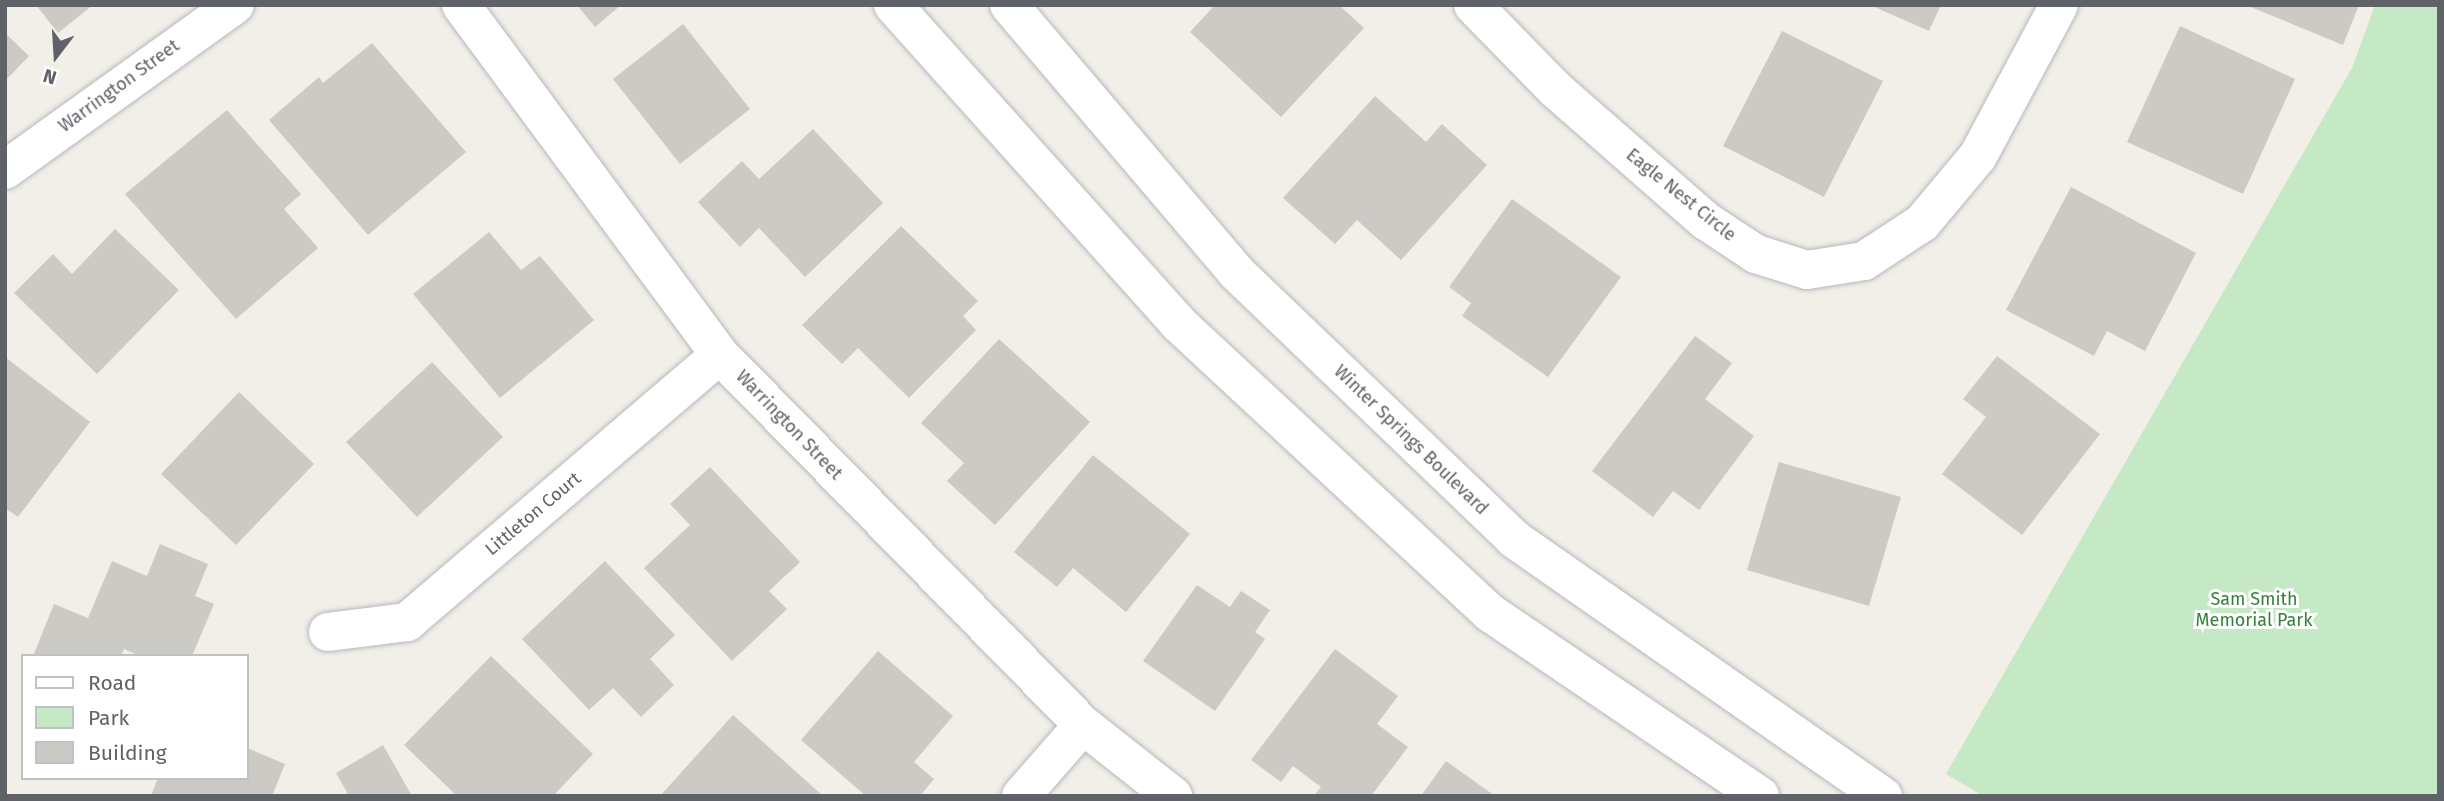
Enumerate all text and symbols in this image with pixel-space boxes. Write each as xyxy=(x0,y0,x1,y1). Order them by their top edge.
north arrow xyxy=(21,21,91,91)
street label: Warrington Street xyxy=(54,35,184,137)
text: N xyxy=(40,64,59,89)
street label: Eagle Nest Circle xyxy=(1622,144,1740,246)
street label: Winter Springs Boulevard xyxy=(1329,361,1493,519)
street label: Warrington Street xyxy=(731,366,847,484)
street label: Littleton Court xyxy=(481,468,585,560)
park label: Sam Smith Memorial Park xyxy=(2196,589,2312,632)
legend xyxy=(21,654,248,780)
text: Road xyxy=(88,670,136,696)
text: Park xyxy=(88,705,129,731)
text: Building xyxy=(88,740,167,766)

